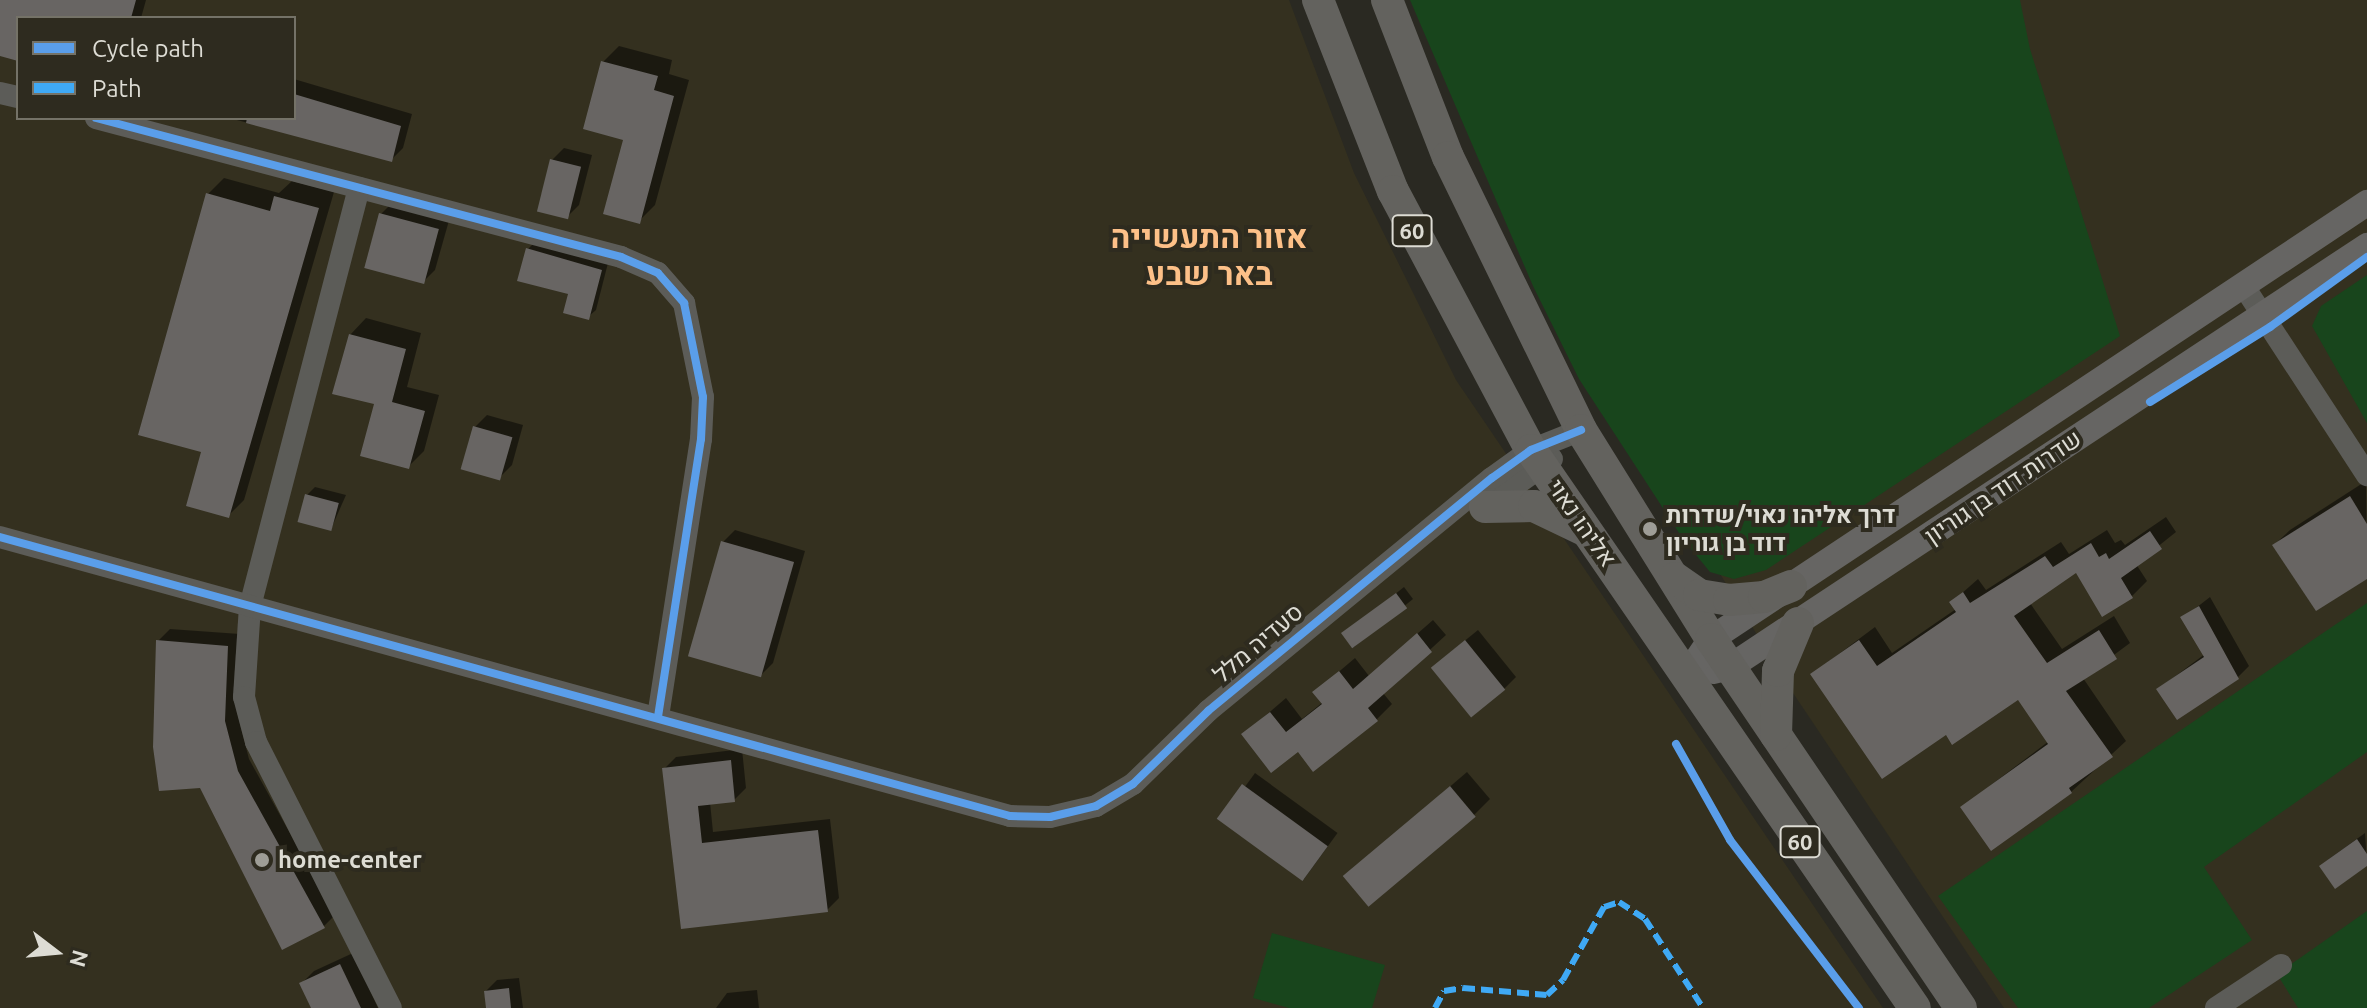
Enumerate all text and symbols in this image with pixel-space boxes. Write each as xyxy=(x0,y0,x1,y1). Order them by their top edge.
legend xyxy=(16,16,296,120)
text: Cycle path xyxy=(92,35,204,62)
text: Path xyxy=(92,75,142,102)
road number: 60 xyxy=(1390,213,1434,249)
district label: אזור התעשייה באר שבע xyxy=(1111,218,1307,293)
street label: שדרות דוד בן גוריון xyxy=(1919,424,2087,550)
street label: אליהו נאוי xyxy=(1542,474,1622,572)
place label: דרך אליהו נאוי/שדרות דוד בן גוריון xyxy=(1666,501,1896,557)
marker: דרך אליהו נאוי/שדרות דוד בן גוריון xyxy=(1641,520,1659,538)
street label: סעדיה מלל xyxy=(1207,597,1309,689)
road number: 60 xyxy=(1778,824,1822,860)
place label: home-center xyxy=(278,846,422,874)
marker: home-center xyxy=(253,851,271,869)
north arrow xyxy=(16,912,96,992)
text: N xyxy=(65,947,94,970)

